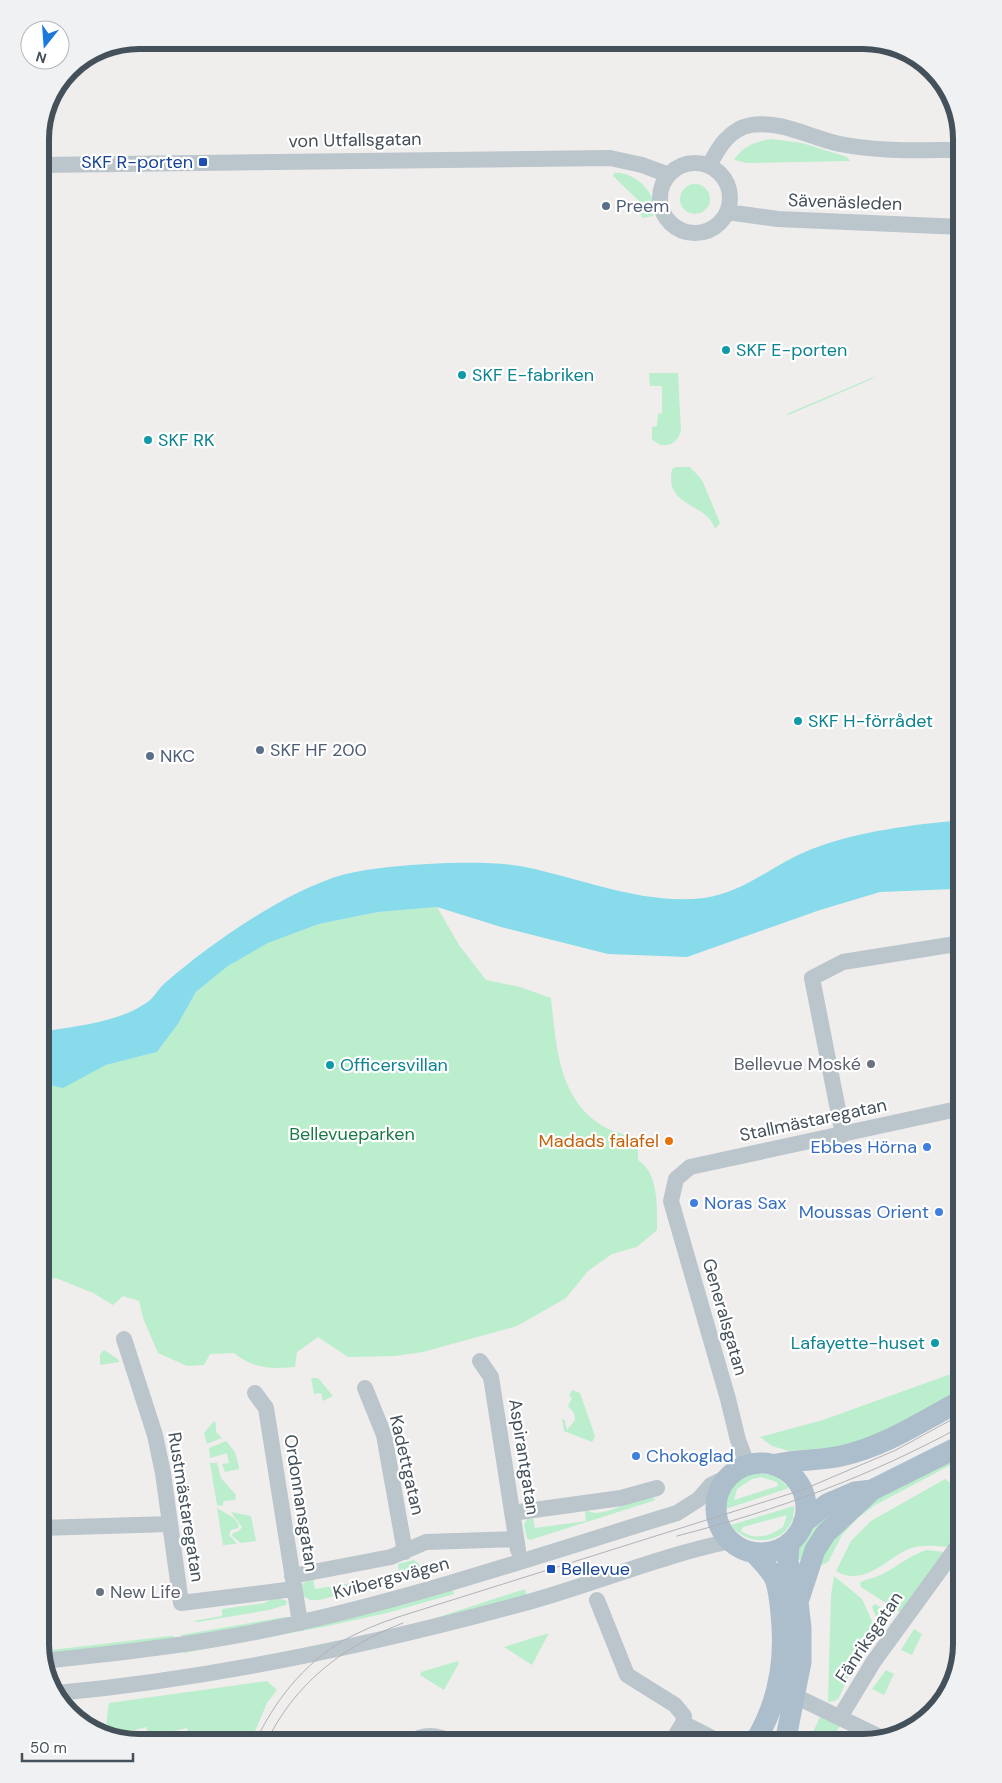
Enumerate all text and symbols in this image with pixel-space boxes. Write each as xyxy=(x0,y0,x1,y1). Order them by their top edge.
north arrow xyxy=(20,20,70,70)
text: N xyxy=(34,47,49,68)
street label: von Utfallsgatan xyxy=(288,127,422,153)
place label: SKF R-porten xyxy=(81,150,193,174)
marker: SKF R-porten xyxy=(197,156,209,168)
street label: Sävenäsleden xyxy=(787,188,903,216)
place label: Preem xyxy=(616,194,669,218)
marker: Preem xyxy=(600,200,612,212)
place label: SKF E-porten xyxy=(736,338,847,362)
marker: SKF E-porten xyxy=(720,344,732,356)
place label: SKF E-fabriken xyxy=(472,363,594,387)
marker: SKF E-fabriken xyxy=(456,369,468,381)
place label: SKF RK xyxy=(158,428,215,452)
marker: SKF RK xyxy=(142,434,154,446)
place label: SKF H-förrådet xyxy=(808,709,933,733)
marker: SKF H-förrådet xyxy=(792,715,804,727)
place label: SKF HF 200 xyxy=(270,738,367,762)
place label: NKC xyxy=(160,744,195,768)
marker: SKF HF 200 xyxy=(254,744,266,756)
marker: NKC xyxy=(144,750,156,762)
place label: Bellevue Moské xyxy=(734,1052,861,1076)
place label: Officersvillan xyxy=(340,1053,448,1077)
marker: Bellevue Moské xyxy=(865,1058,877,1070)
marker: Officersvillan xyxy=(324,1059,336,1071)
street label: Stallmästaregatan xyxy=(737,1093,889,1147)
park label: Bellevueparken xyxy=(289,1122,415,1146)
place label: Madads falafel xyxy=(539,1129,659,1153)
marker: Madads falafel xyxy=(663,1135,675,1147)
place label: Ebbes Hörna xyxy=(811,1135,917,1159)
marker: Ebbes Hörna xyxy=(921,1141,933,1153)
place label: Noras Sax xyxy=(704,1191,787,1215)
marker: Noras Sax xyxy=(688,1197,700,1209)
place label: Moussas Orient xyxy=(799,1200,929,1224)
marker: Moussas Orient xyxy=(933,1206,945,1218)
street label: Generalsgatan xyxy=(697,1256,753,1378)
place label: Lafayette-huset xyxy=(791,1331,925,1355)
marker: Lafayette-huset xyxy=(929,1337,941,1349)
street label: Aspirantgatan xyxy=(503,1397,545,1517)
street label: Kadettgatan xyxy=(384,1413,430,1517)
street label: Rustmästaregatan xyxy=(162,1430,210,1584)
street label: Ordonnansgatan xyxy=(278,1433,324,1573)
place label: Chokoglad xyxy=(646,1444,734,1468)
marker: Chokoglad xyxy=(630,1450,642,1462)
street label: Kvibergsvägen xyxy=(330,1551,452,1605)
place label: Bellevue xyxy=(561,1557,630,1581)
marker: Bellevue xyxy=(545,1563,557,1575)
place label: New Life xyxy=(110,1580,181,1604)
marker: New Life xyxy=(94,1586,106,1598)
street label: Fänriksgatan xyxy=(830,1587,908,1687)
scale bar xyxy=(22,1730,134,1762)
text: 50 m xyxy=(30,1738,67,1758)

